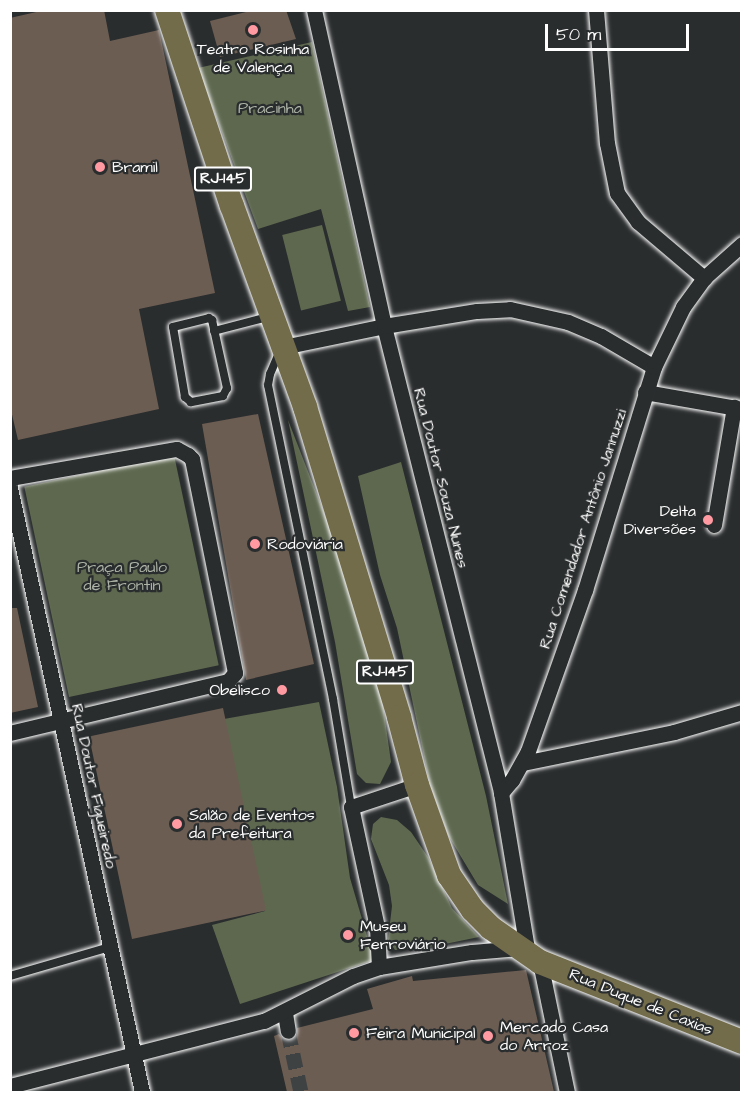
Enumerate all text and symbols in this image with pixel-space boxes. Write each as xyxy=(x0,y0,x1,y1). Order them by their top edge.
scale bar xyxy=(548,12,692,50)
text: 50 m xyxy=(556,22,601,47)
marker: Teatro Rosinha de Valença xyxy=(246,23,260,37)
place label: Teatro Rosinha de Valença xyxy=(197,39,309,77)
park label: Pracinha xyxy=(238,98,302,118)
place label: Bramil xyxy=(112,157,158,177)
marker: Bramil xyxy=(93,160,107,174)
road number: RJ-145 xyxy=(193,167,253,191)
street label: Rua Doutor Souza Nunes xyxy=(409,386,473,570)
street label: Rua Comendador Antônio Jannuzzi xyxy=(535,407,631,651)
place label: Delta Diversões xyxy=(624,501,696,539)
marker: Delta Diversões xyxy=(701,513,715,527)
place label: Rodoviária xyxy=(267,534,343,554)
marker: Rodoviária xyxy=(248,537,262,551)
park label: Praça Paulo de Frontin xyxy=(77,557,167,595)
road number: RJ-145 xyxy=(355,660,415,684)
place label: Obelisco xyxy=(210,680,270,700)
marker: Obelisco xyxy=(275,683,289,697)
street label: Rua Doutor Figueiredo xyxy=(67,702,121,870)
place label: Salão de Eventos da Prefeitura xyxy=(189,805,315,843)
marker: Salão de Eventos da Prefeitura xyxy=(170,817,184,831)
place label: Museu Ferroviário xyxy=(360,916,446,954)
marker: Museu Ferroviário xyxy=(341,928,355,942)
street label: Rua Duque de Caxias xyxy=(567,964,715,1040)
place label: Mercado Casa do Arroz xyxy=(500,1017,608,1055)
place label: Feira Municipal xyxy=(366,1023,475,1043)
marker: Feira Municipal xyxy=(347,1026,361,1040)
marker: Mercado Casa do Arroz xyxy=(481,1029,495,1043)

